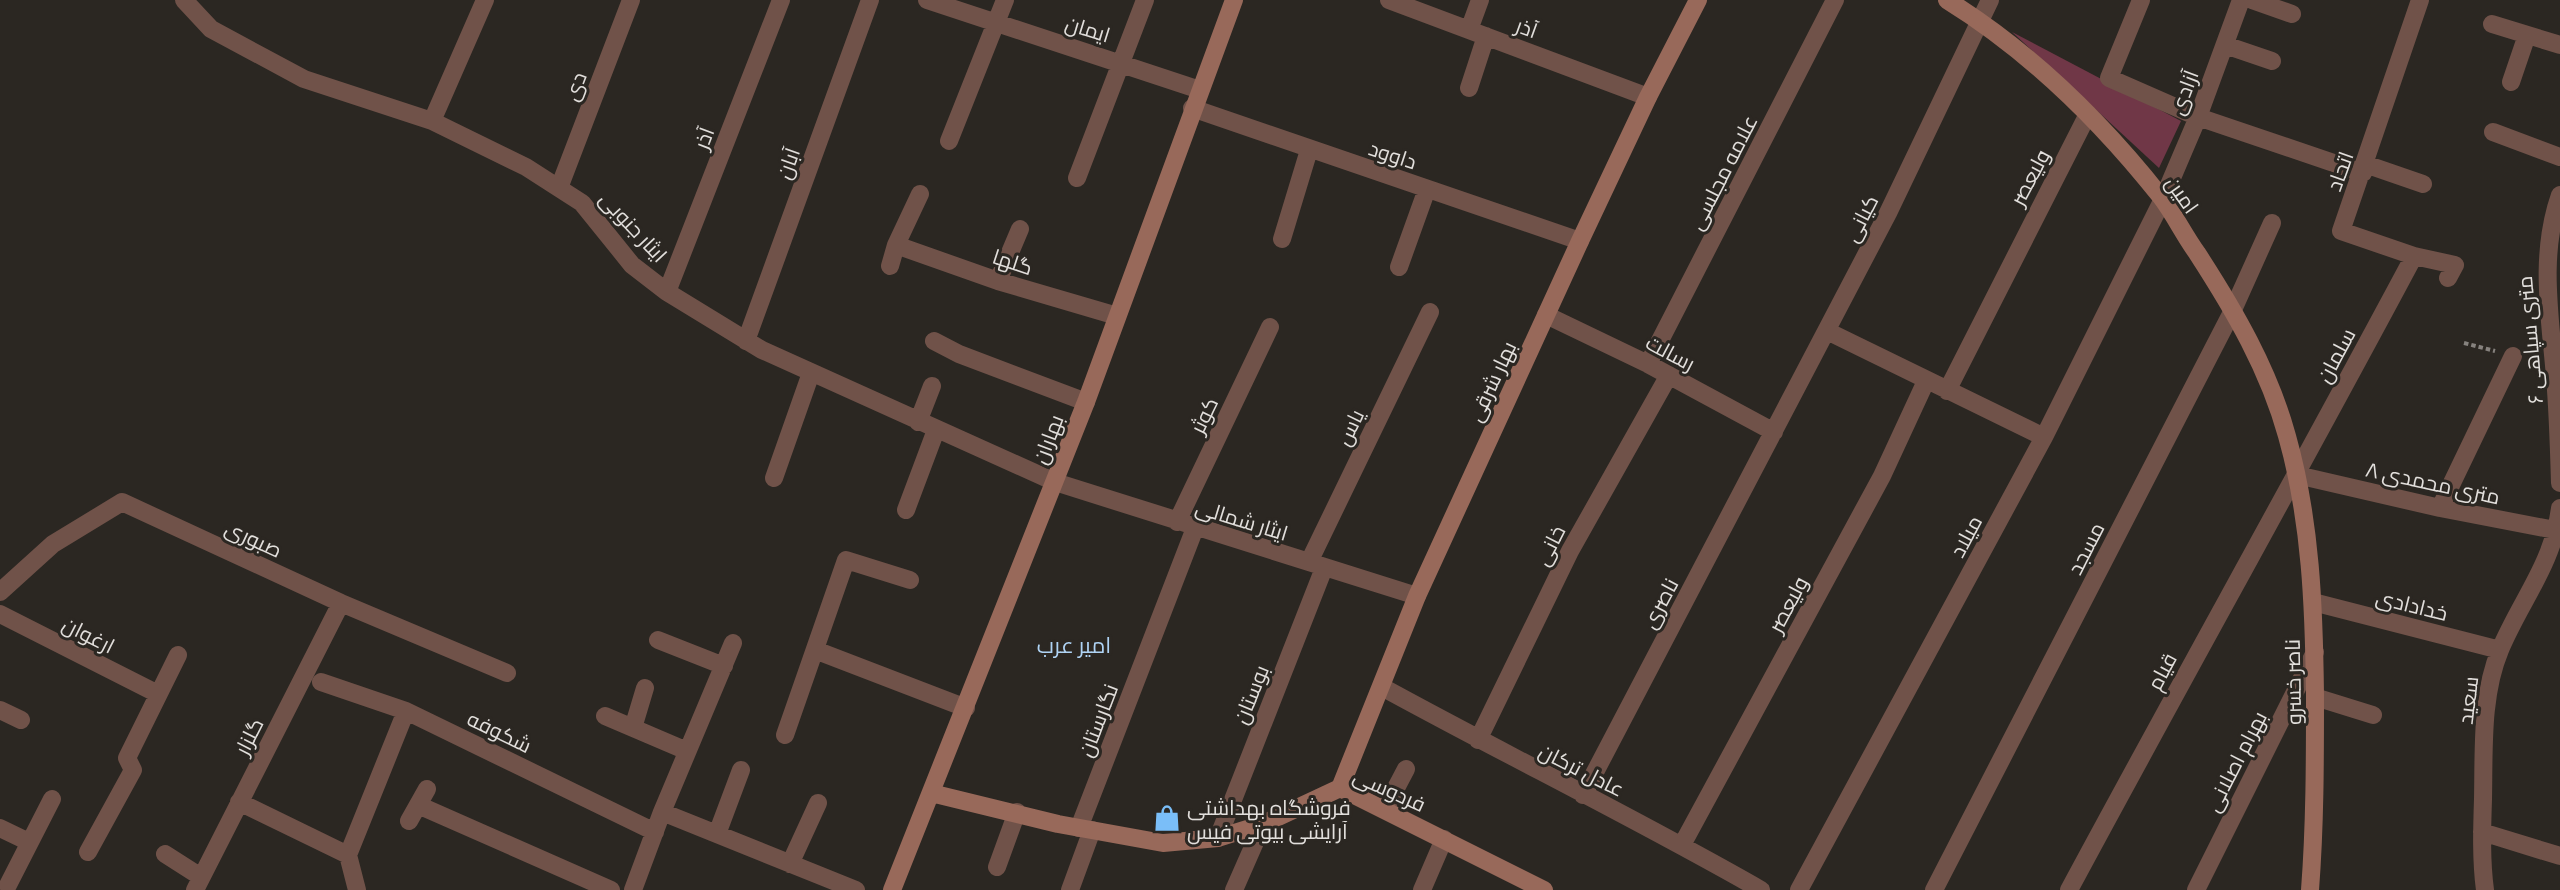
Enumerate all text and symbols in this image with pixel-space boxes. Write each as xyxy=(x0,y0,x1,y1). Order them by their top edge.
street label: ایمان xyxy=(1062,9,1113,49)
street label: آذر xyxy=(1511,11,1542,43)
street label: آزادی xyxy=(2163,66,2205,119)
street label: دی xyxy=(557,68,593,105)
street label: علامه مجلسی xyxy=(1682,110,1763,235)
street label: آذر xyxy=(687,123,720,154)
street label: داوود xyxy=(1366,135,1420,174)
street label: آبان xyxy=(770,144,806,183)
street label: ولیعصر xyxy=(2003,145,2055,211)
street label: اتحاد xyxy=(2320,148,2358,194)
street label: امین xyxy=(2160,170,2205,219)
street label: ایثار جنوبی xyxy=(594,185,673,268)
street label: کیانی xyxy=(1838,190,1884,247)
street label: گلها xyxy=(989,243,1036,281)
street label: ۶ متری سپاهی xyxy=(2511,275,2549,405)
street label: سلمان xyxy=(2310,323,2361,387)
street label: رسالت xyxy=(1642,329,1700,376)
street label: بهار شرقی xyxy=(1462,337,1522,426)
street label: کوثر xyxy=(1183,393,1223,439)
street label: یاس xyxy=(1330,404,1370,450)
street label: بهاران xyxy=(1026,411,1070,468)
street label: ۸ متری محمدی xyxy=(2363,456,2502,510)
street label: ایثار شمالی xyxy=(1192,493,1291,547)
street label: میلاد xyxy=(1944,511,1986,561)
street label: صبوری xyxy=(221,514,286,564)
street label: مسجد xyxy=(2061,518,2109,578)
street label: خانی xyxy=(1528,521,1571,570)
street label: ولیعصر xyxy=(1761,572,1813,638)
street label: ناصری xyxy=(1635,574,1684,633)
street label: خدادادی xyxy=(2373,583,2451,627)
street label: ارغوان xyxy=(58,610,119,659)
district label: امیر عرب xyxy=(1037,631,1111,658)
street label: ناصر خسرو xyxy=(2279,639,2306,725)
street label: قیام xyxy=(2141,648,2184,695)
street label: بوستان xyxy=(1227,661,1275,728)
street label: سعید xyxy=(2452,675,2482,725)
street label: نگارستان xyxy=(1072,680,1124,761)
street label: شکوفه xyxy=(463,705,536,758)
street label: بهرام اصلانی xyxy=(2199,706,2274,817)
street label: گلزار xyxy=(228,713,269,760)
street label: عادل ترکان xyxy=(1534,737,1629,803)
street label: فردوسی xyxy=(1349,762,1430,818)
place label: فروشگاه بهداشتی آرایشی بیوتی فیس xyxy=(1187,794,1351,845)
shop icon: فروشگاه بهداشتی آرایشی بیوتی فیس xyxy=(1152,803,1182,833)

